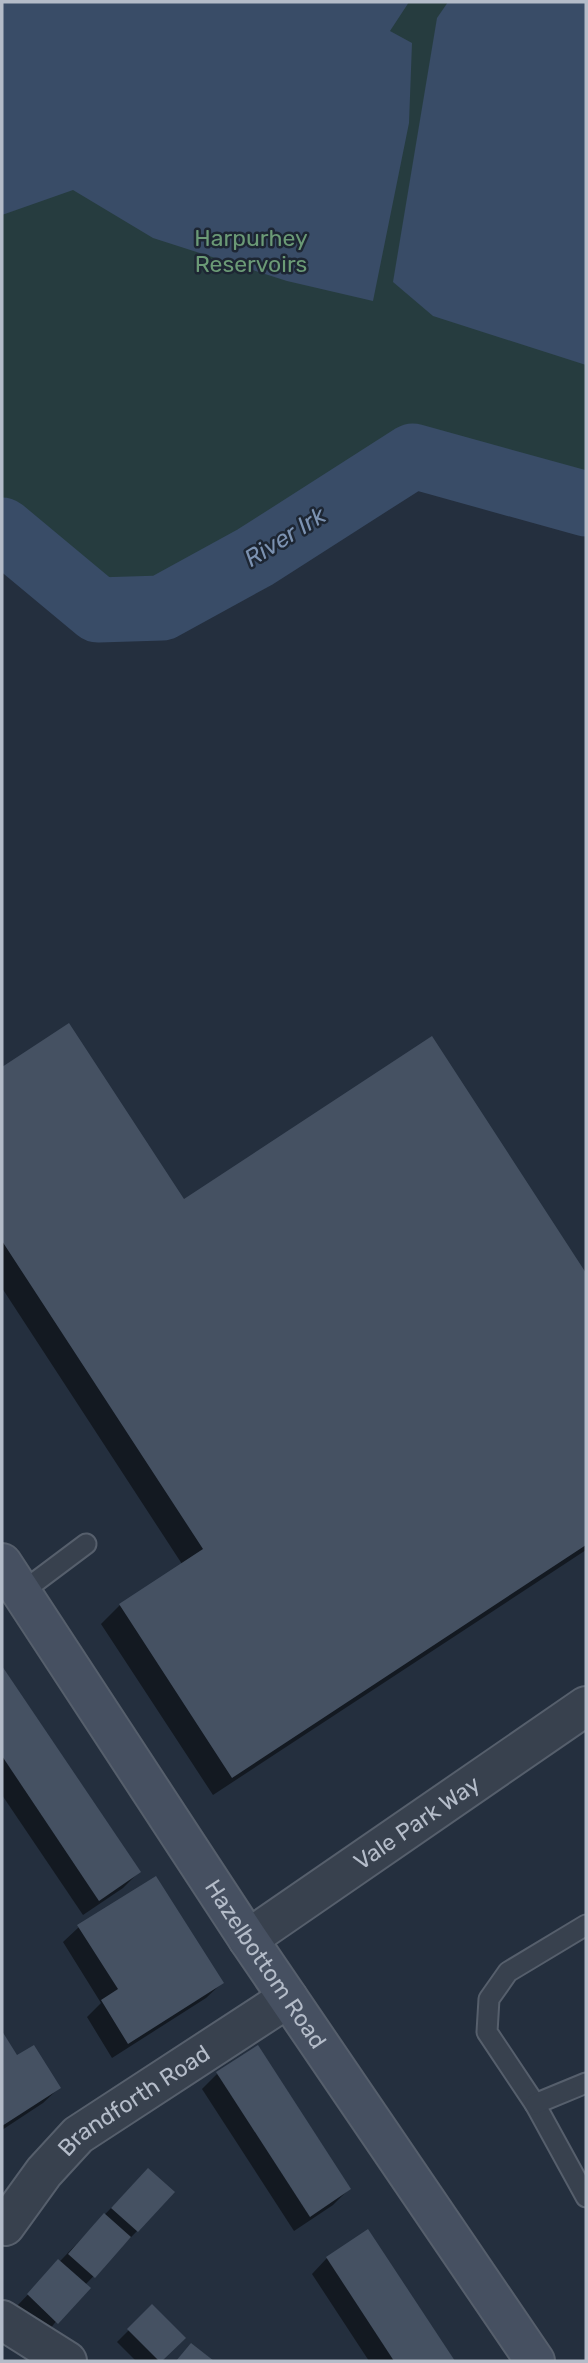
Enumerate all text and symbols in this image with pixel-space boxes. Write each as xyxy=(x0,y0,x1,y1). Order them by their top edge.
park label: Harpurhey Reservoirs xyxy=(194,224,308,278)
water label: River Irk xyxy=(239,501,331,573)
street label: Vale Park Way xyxy=(348,1769,485,1876)
street label: Hazelbottom Road xyxy=(199,1874,332,2054)
street label: Brandforth Road xyxy=(52,2039,215,2162)

